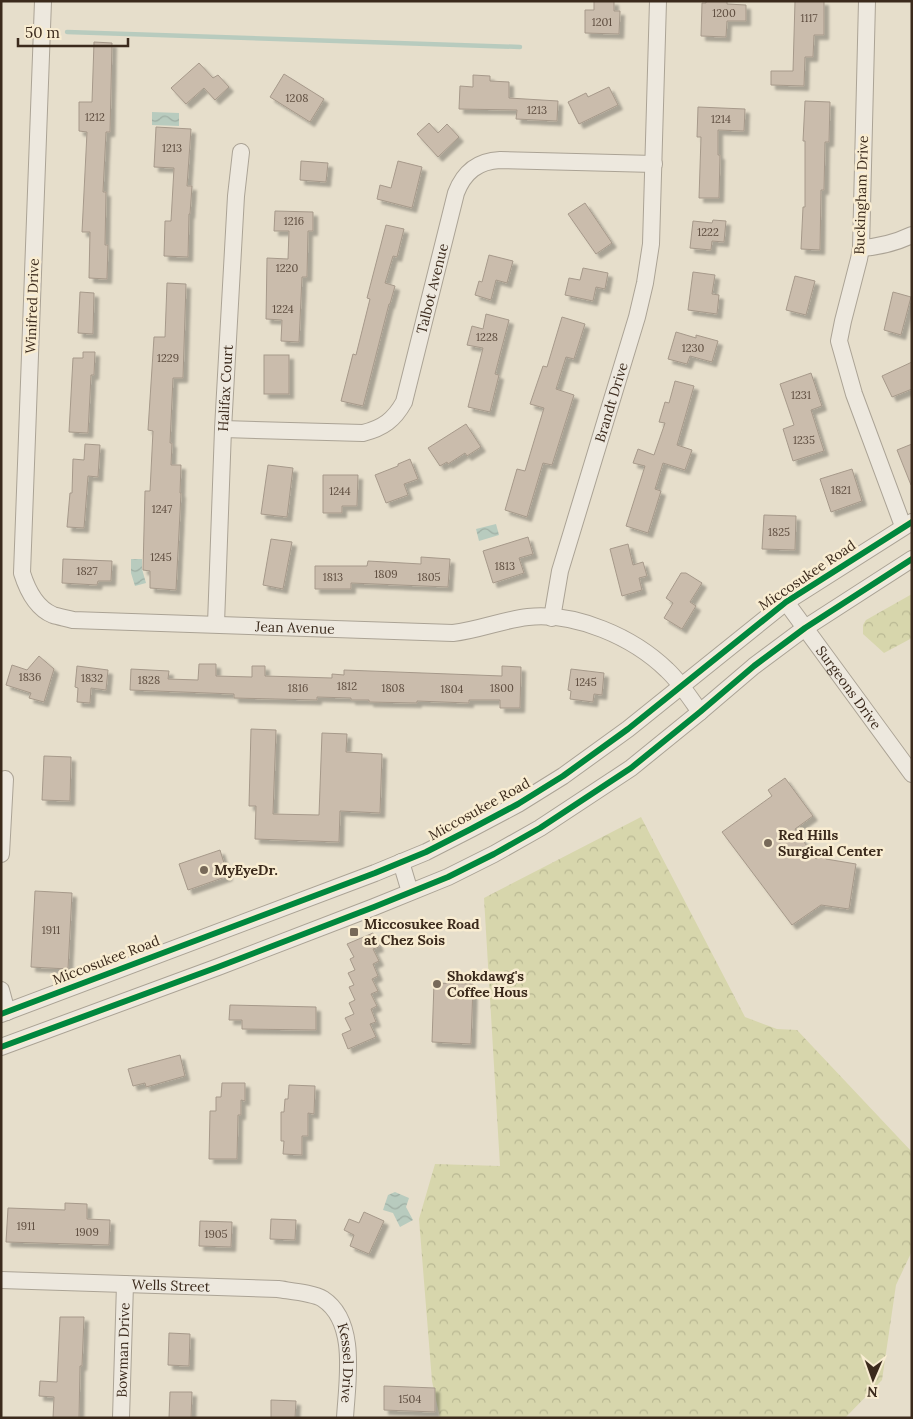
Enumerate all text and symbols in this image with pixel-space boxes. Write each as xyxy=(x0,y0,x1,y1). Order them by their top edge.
house number: 1200 xyxy=(712,6,736,20)
house number: 1117 xyxy=(800,11,818,25)
scale bar xyxy=(18,15,128,47)
house number: 1201 xyxy=(592,15,612,29)
text: 50 m xyxy=(25,23,60,42)
house number: 1208 xyxy=(286,91,308,105)
house number: 1213 xyxy=(527,103,547,117)
house number: 1212 xyxy=(85,110,105,124)
house number: 1214 xyxy=(711,112,731,126)
street label: Buckingham Drive xyxy=(850,135,872,255)
house number: 1213 xyxy=(162,141,182,155)
house number: 1216 xyxy=(284,214,304,228)
house number: 1222 xyxy=(697,225,719,239)
street label: Talbot Avenue xyxy=(412,241,452,336)
street label: Winifred Drive xyxy=(21,258,43,354)
house number: 1220 xyxy=(276,261,298,275)
house number: 1224 xyxy=(272,302,294,316)
house number: 1228 xyxy=(476,330,498,344)
house number: 1230 xyxy=(682,341,705,355)
street label: Halifax Court xyxy=(214,344,237,432)
house number: 1229 xyxy=(157,351,179,365)
street label: Brandt Drive xyxy=(591,360,632,444)
house number: 1231 xyxy=(791,388,811,402)
house number: 1235 xyxy=(793,433,815,447)
house number: 1821 xyxy=(831,483,851,497)
house number: 1244 xyxy=(329,484,351,498)
house number: 1247 xyxy=(152,502,172,516)
house number: 1825 xyxy=(768,525,790,539)
street label: Miccosukee Road xyxy=(755,536,859,614)
house number: 1245 xyxy=(150,550,172,564)
house number: 1813 xyxy=(495,559,515,573)
house number: 1827 xyxy=(76,564,98,578)
house number: 1809 xyxy=(374,567,398,581)
house number: 1813 xyxy=(323,570,343,584)
house number: 1805 xyxy=(417,570,441,584)
street label: Jean Avenue xyxy=(254,617,336,638)
street label: Surgeons Drive xyxy=(812,642,885,733)
house number: 1836 xyxy=(19,670,41,684)
house number: 1832 xyxy=(81,671,103,685)
house number: 1828 xyxy=(138,673,160,687)
house number: 1245 xyxy=(575,675,597,689)
house number: 1812 xyxy=(337,679,357,693)
house number: 1816 xyxy=(288,681,308,695)
house number: 1808 xyxy=(381,681,405,695)
house number: 1800 xyxy=(490,681,514,695)
house number: 1804 xyxy=(441,682,464,696)
street label: Miccosukee Road xyxy=(425,774,533,844)
place label: Red Hills Surgical Center xyxy=(778,826,883,860)
marker: Red Hills Surgical Center xyxy=(762,837,774,849)
place label: MyEyeDr. xyxy=(214,861,278,879)
marker: MyEyeDr. xyxy=(198,864,210,876)
place label: Miccosukee Road at Chez Sois xyxy=(364,915,480,949)
house number: 1911 xyxy=(42,923,60,937)
marker: Miccosukee Road at Chez Sois xyxy=(348,926,360,938)
street label: Miccosukee Road xyxy=(50,931,162,989)
place label: Shokdawg's Coffee Hous xyxy=(447,967,528,1001)
marker: Shokdawg's Coffee Hous xyxy=(431,978,443,990)
house number: 1911 xyxy=(17,1219,35,1233)
house number: 1909 xyxy=(75,1225,99,1239)
house number: 1905 xyxy=(204,1227,228,1241)
street label: Wells Street xyxy=(131,1275,211,1296)
street label: Bowman Drive xyxy=(113,1302,133,1398)
street label: Kessel Drive xyxy=(334,1321,357,1404)
north arrow xyxy=(848,1354,898,1404)
text: N xyxy=(867,1383,878,1401)
house number: 1504 xyxy=(399,1392,421,1406)

